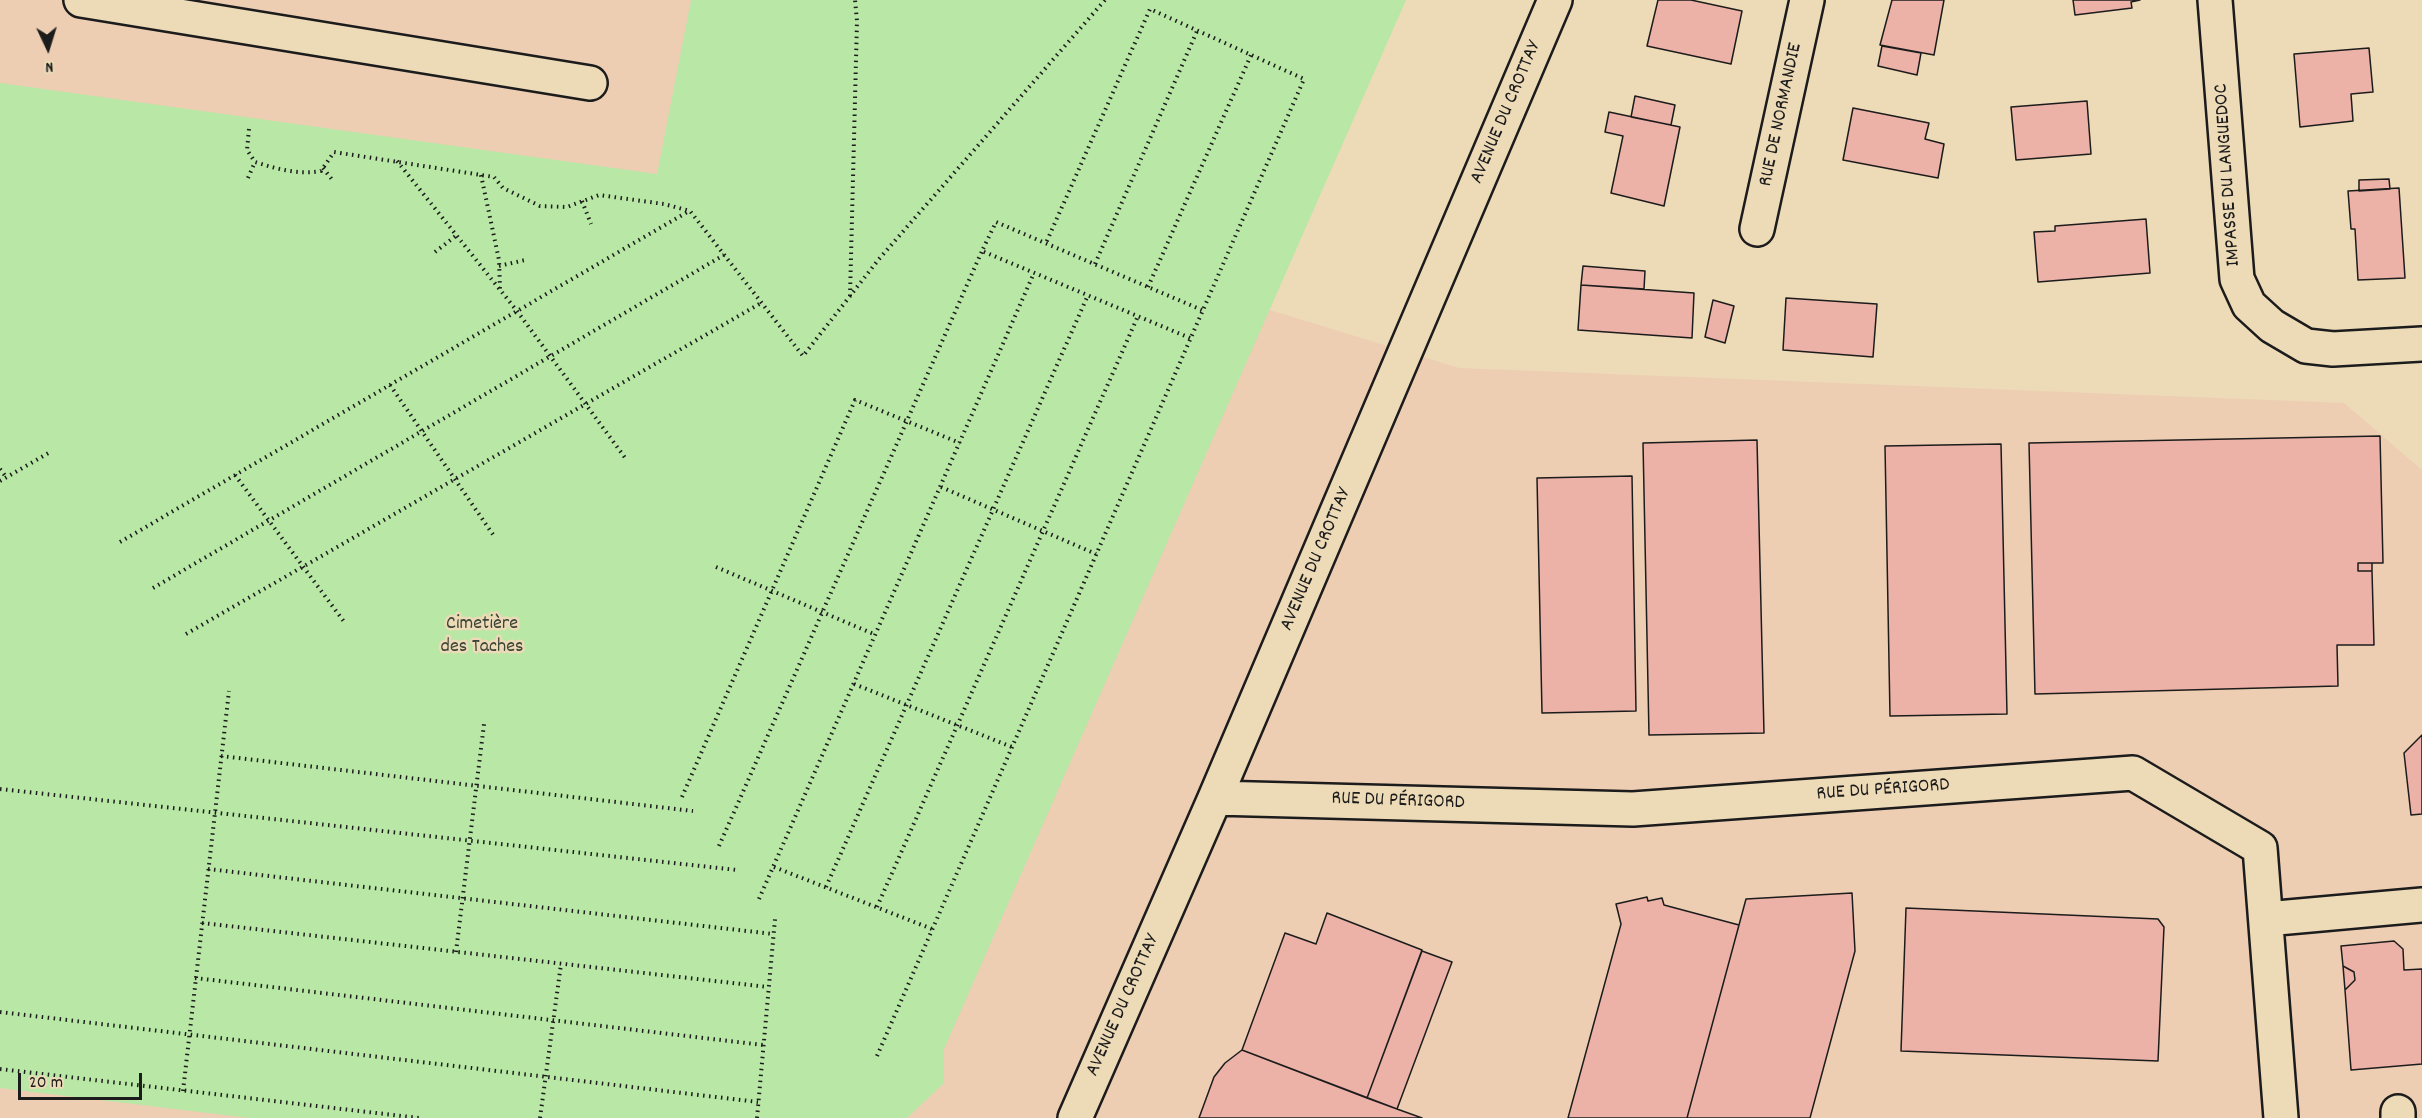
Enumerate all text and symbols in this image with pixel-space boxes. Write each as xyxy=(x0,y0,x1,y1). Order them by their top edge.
north arrow xyxy=(18,18,78,78)
street label: AVENUE DU CROTTAY xyxy=(1466,38,1548,188)
street label: RUE DE NORMANDIE xyxy=(1755,41,1809,189)
text: N xyxy=(45,55,54,78)
street label: IMPASSE DU LANGUEDOC xyxy=(2211,83,2247,267)
street label: AVENUE DU CROTTAY xyxy=(1276,485,1358,635)
park label: Cimetière des Taches xyxy=(441,613,523,660)
street label: RUE DU PÉRIGORD xyxy=(1816,774,1950,808)
street label: RUE DU PÉRIGORD xyxy=(1331,788,1465,816)
street label: AVENUE DU CROTTAY xyxy=(1082,931,1166,1081)
scale bar xyxy=(21,1061,146,1099)
text: 20 m xyxy=(29,1071,63,1096)

